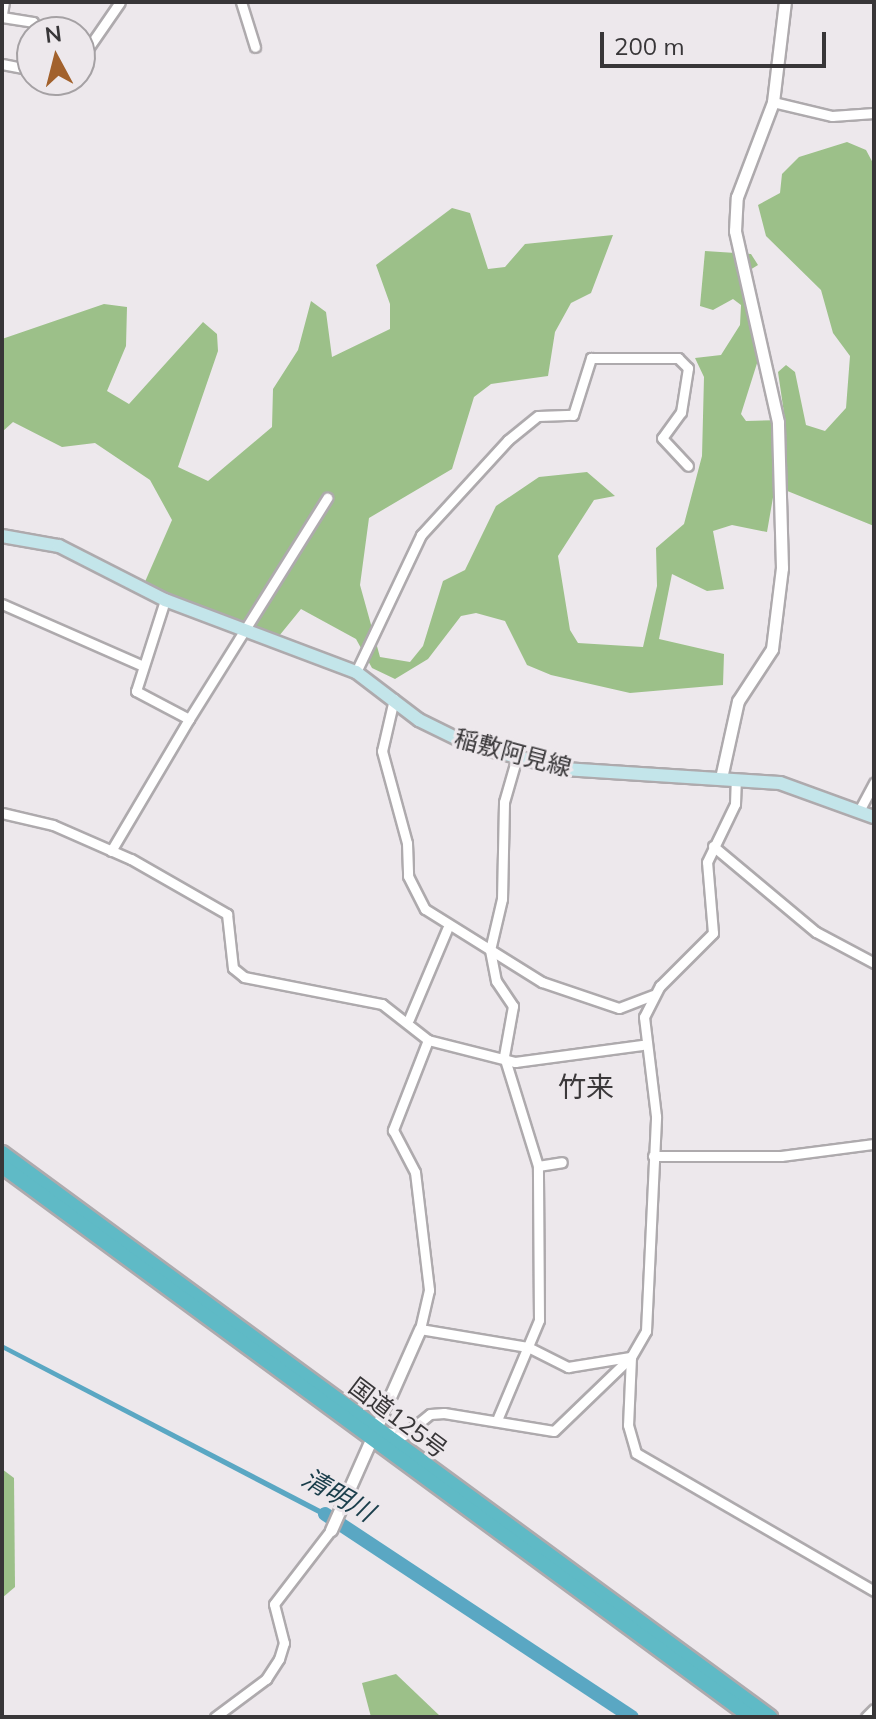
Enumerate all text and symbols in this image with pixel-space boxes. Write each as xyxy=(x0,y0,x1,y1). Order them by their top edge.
north arrow xyxy=(16,16,96,96)
scale bar xyxy=(604,16,830,66)
text: N xyxy=(43,19,63,49)
text: 200 m xyxy=(614,31,685,61)
street label: 稲敷阿見線 xyxy=(451,724,575,782)
district label: 竹来 xyxy=(558,1070,614,1104)
street label: 国道125号 xyxy=(343,1372,453,1464)
water label: 清明川 xyxy=(296,1462,380,1528)

